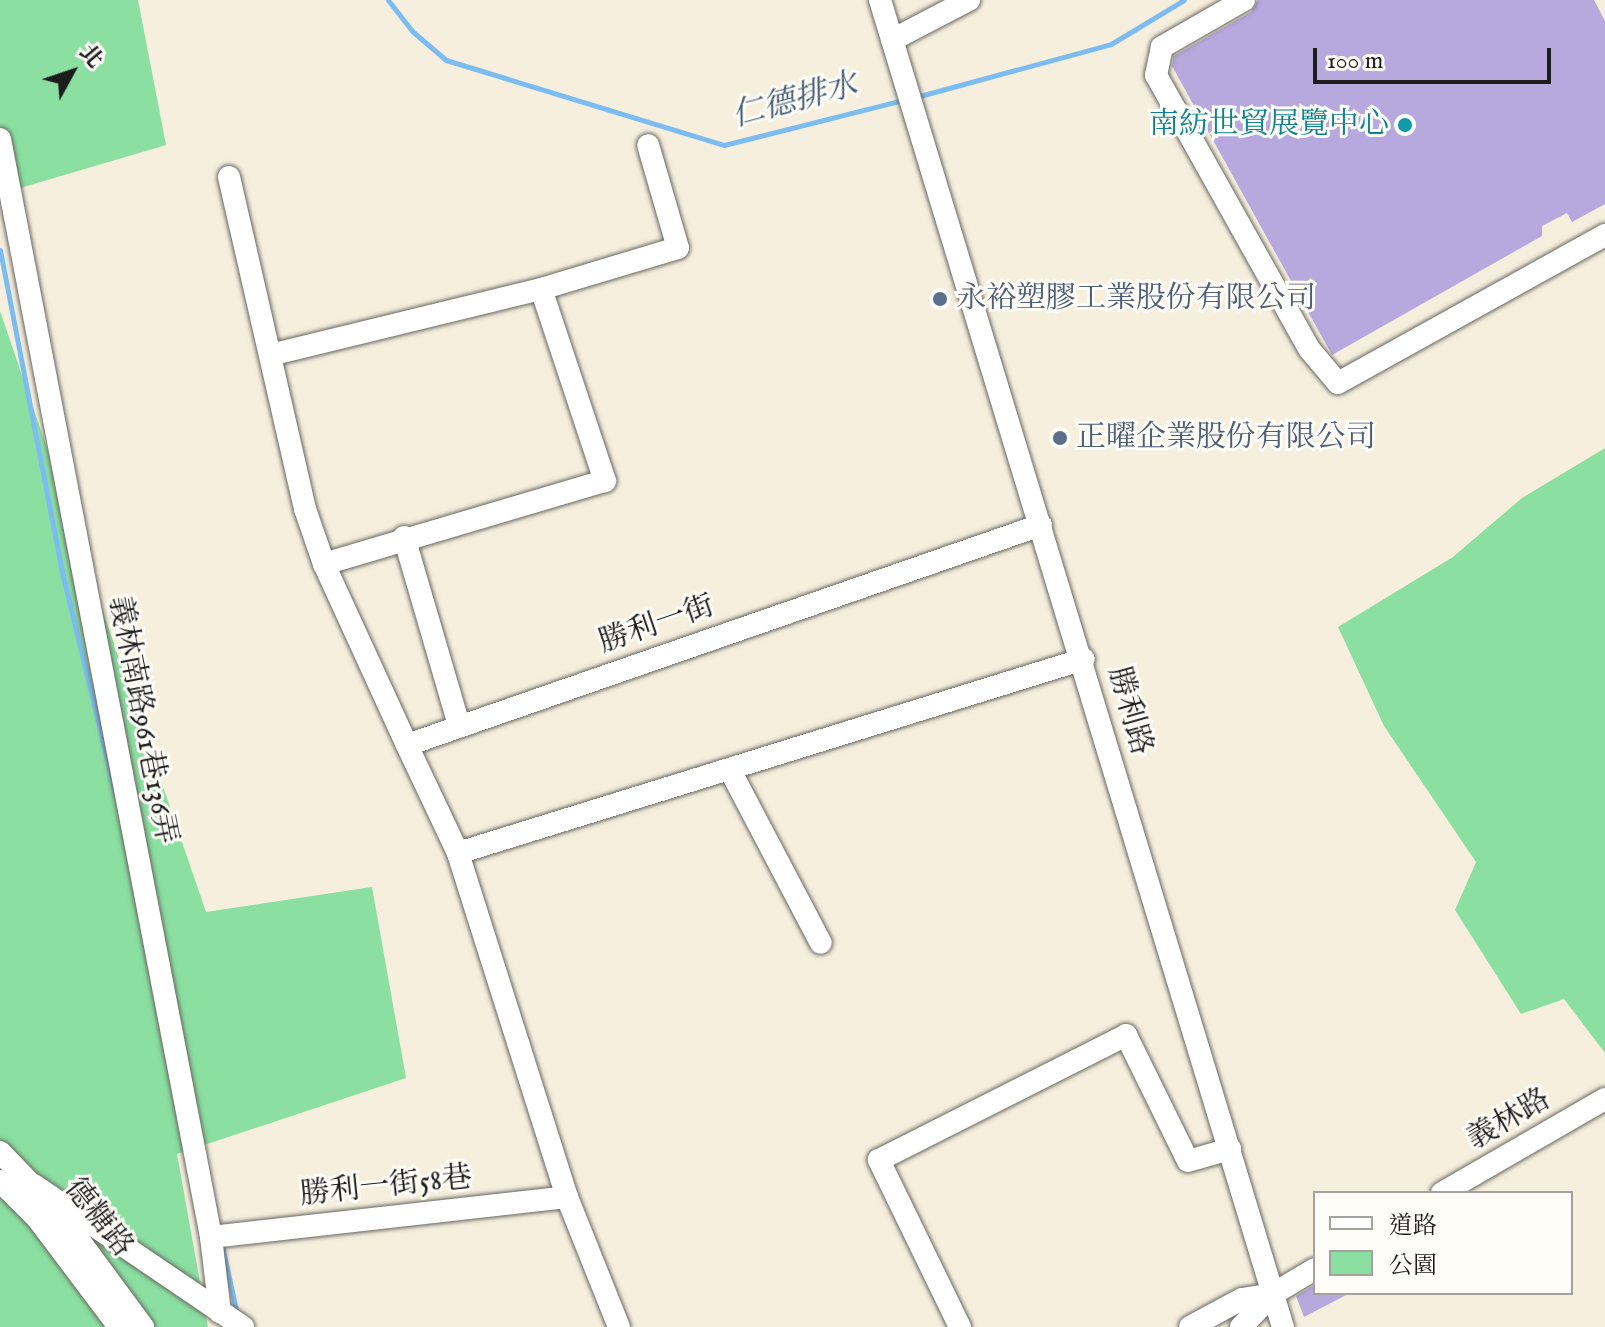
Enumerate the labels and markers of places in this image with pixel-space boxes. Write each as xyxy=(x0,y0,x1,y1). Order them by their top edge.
place label: 南紡世貿展覽中心 xyxy=(1149,107,1389,143)
marker: 南紡世貿展覽中心 xyxy=(1396,116,1414,134)
place label: 永裕塑膠工業股份有限公司 xyxy=(956,281,1316,317)
marker: 永裕塑膠工業股份有限公司 xyxy=(931,290,949,308)
place label: 正曜企業股份有限公司 xyxy=(1076,420,1376,456)
marker: 正曜企業股份有限公司 xyxy=(1051,429,1069,447)

